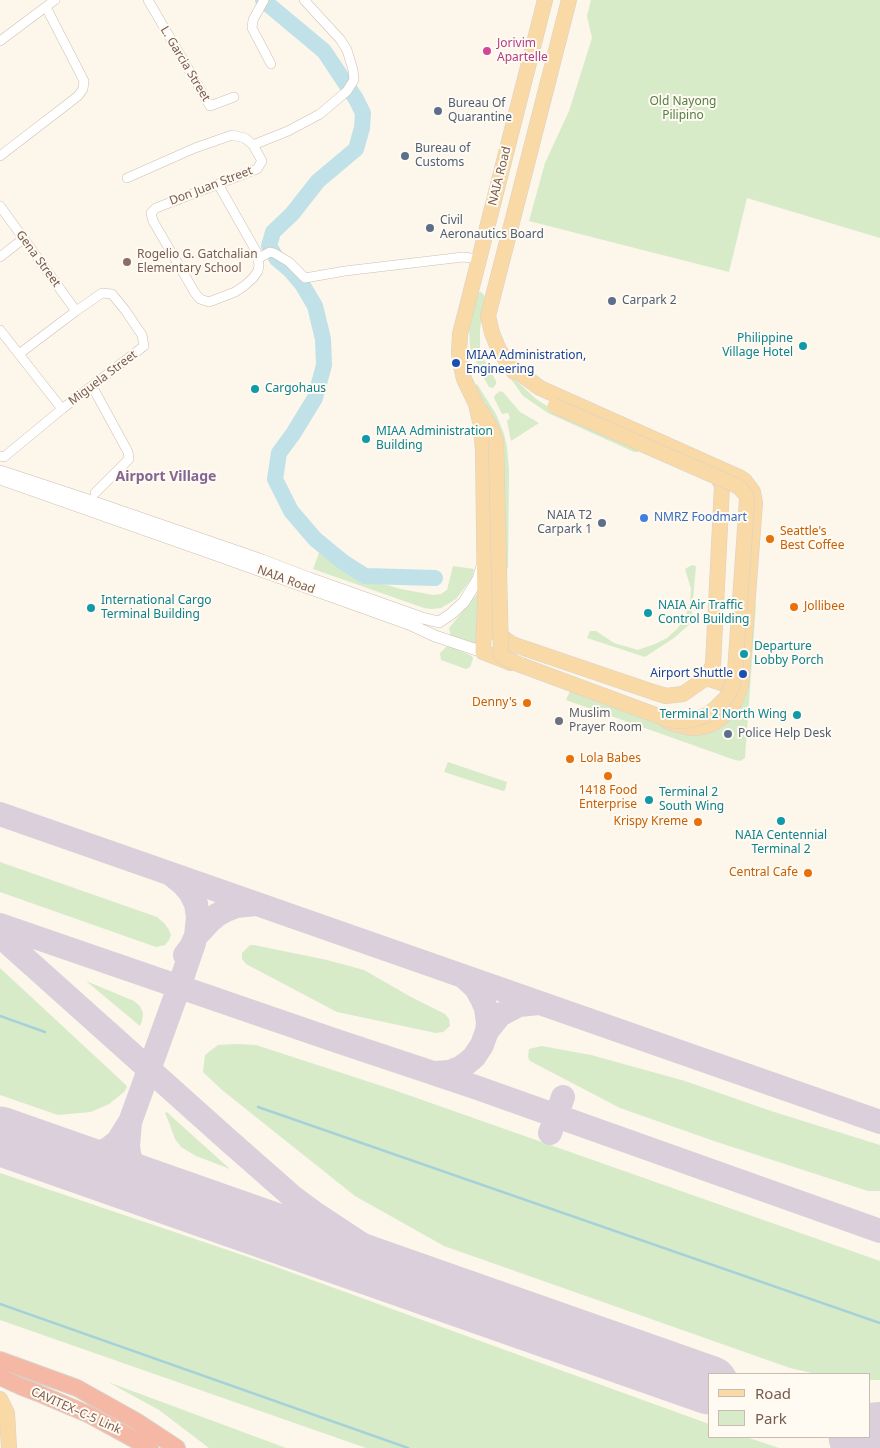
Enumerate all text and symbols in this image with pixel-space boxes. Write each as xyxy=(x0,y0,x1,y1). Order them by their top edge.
street label: L. Garcia Street xyxy=(157,24,213,104)
place label: Jorivim Apartelle xyxy=(497,37,548,65)
marker: Jorivim Apartelle xyxy=(481,45,493,57)
park label: Old Nayong Pilipino xyxy=(650,95,716,123)
place label: Bureau Of Quarantine xyxy=(448,97,512,125)
marker: Bureau Of Quarantine xyxy=(432,105,444,117)
place label: Bureau of Customs xyxy=(415,142,470,170)
street label: NAIA Road xyxy=(486,145,514,207)
marker: Bureau of Customs xyxy=(399,150,411,162)
street label: Don Juan Street xyxy=(167,164,255,208)
place label: Civil Aeronautics Board xyxy=(440,214,544,242)
marker: Civil Aeronautics Board xyxy=(424,222,436,234)
street label: Gena Street xyxy=(13,228,63,290)
place label: Rogelio G. Gatchalian Elementary School xyxy=(137,248,258,276)
marker: Rogelio G. Gatchalian Elementary School xyxy=(121,256,133,268)
place label: Carpark 2 xyxy=(622,294,677,308)
marker: Carpark 2 xyxy=(606,295,618,307)
place label: Philippine Village Hotel xyxy=(722,332,793,360)
marker: Philippine Village Hotel xyxy=(797,340,809,352)
street label: Miguela Street xyxy=(66,348,140,408)
place label: MIAA Administration, Engineering xyxy=(466,349,586,377)
marker: MIAA Administration, Engineering xyxy=(450,357,462,369)
place label: Cargohaus xyxy=(265,382,326,396)
marker: Cargohaus xyxy=(249,383,261,395)
place label: MIAA Administration Building xyxy=(376,425,493,453)
marker: MIAA Administration Building xyxy=(360,433,372,445)
district label: Airport Village xyxy=(116,469,216,485)
place label: NAIA T2 Carpark 1 xyxy=(537,509,592,537)
place label: NMRZ Foodmart xyxy=(654,511,747,525)
marker: NMRZ Foodmart xyxy=(638,512,650,524)
marker: NAIA T2 Carpark 1 xyxy=(596,517,608,529)
place label: Seattle's Best Coffee xyxy=(780,525,844,553)
marker: Seattle's Best Coffee xyxy=(764,533,776,545)
street label: NAIA Road xyxy=(255,563,317,597)
place label: International Cargo Terminal Building xyxy=(101,594,212,622)
place label: NAIA Air Traffic Control Building xyxy=(658,599,749,627)
place label: Jollibee xyxy=(804,600,845,614)
marker: Jollibee xyxy=(788,601,800,613)
marker: International Cargo Terminal Building xyxy=(85,602,97,614)
marker: NAIA Air Traffic Control Building xyxy=(642,607,654,619)
place label: Departure Lobby Porch xyxy=(754,640,824,668)
marker: Departure Lobby Porch xyxy=(738,648,750,660)
place label: Airport Shuttle xyxy=(650,667,733,681)
marker: Airport Shuttle xyxy=(737,668,749,680)
place label: Denny's xyxy=(472,696,517,710)
marker: Denny's xyxy=(521,697,533,709)
place label: Muslim Prayer Room xyxy=(569,707,642,735)
place label: Terminal 2 North Wing xyxy=(660,708,787,722)
marker: Terminal 2 North Wing xyxy=(791,709,803,721)
marker: Muslim Prayer Room xyxy=(553,715,565,727)
place label: Police Help Desk xyxy=(738,727,831,741)
marker: Police Help Desk xyxy=(722,728,734,740)
place label: Lola Babes xyxy=(580,752,641,766)
marker: Lola Babes xyxy=(564,753,576,765)
marker: 1418 Food Enterprise xyxy=(602,770,614,782)
place label: 1418 Food Enterprise xyxy=(579,784,637,812)
place label: Terminal 2 South Wing xyxy=(659,786,724,814)
marker: Terminal 2 South Wing xyxy=(643,794,655,806)
place label: Krispy Kreme xyxy=(613,815,688,829)
marker: NAIA Centennial Terminal 2 xyxy=(775,815,787,827)
marker: Krispy Kreme xyxy=(692,816,704,828)
place label: NAIA Centennial Terminal 2 xyxy=(735,829,827,857)
place label: Central Cafe xyxy=(729,866,798,880)
marker: Central Cafe xyxy=(802,867,814,879)
legend xyxy=(708,1373,870,1438)
text: Road xyxy=(755,1383,791,1403)
street label: CAVITEX–C-5 Link xyxy=(29,1385,123,1437)
text: Park xyxy=(755,1408,787,1428)

